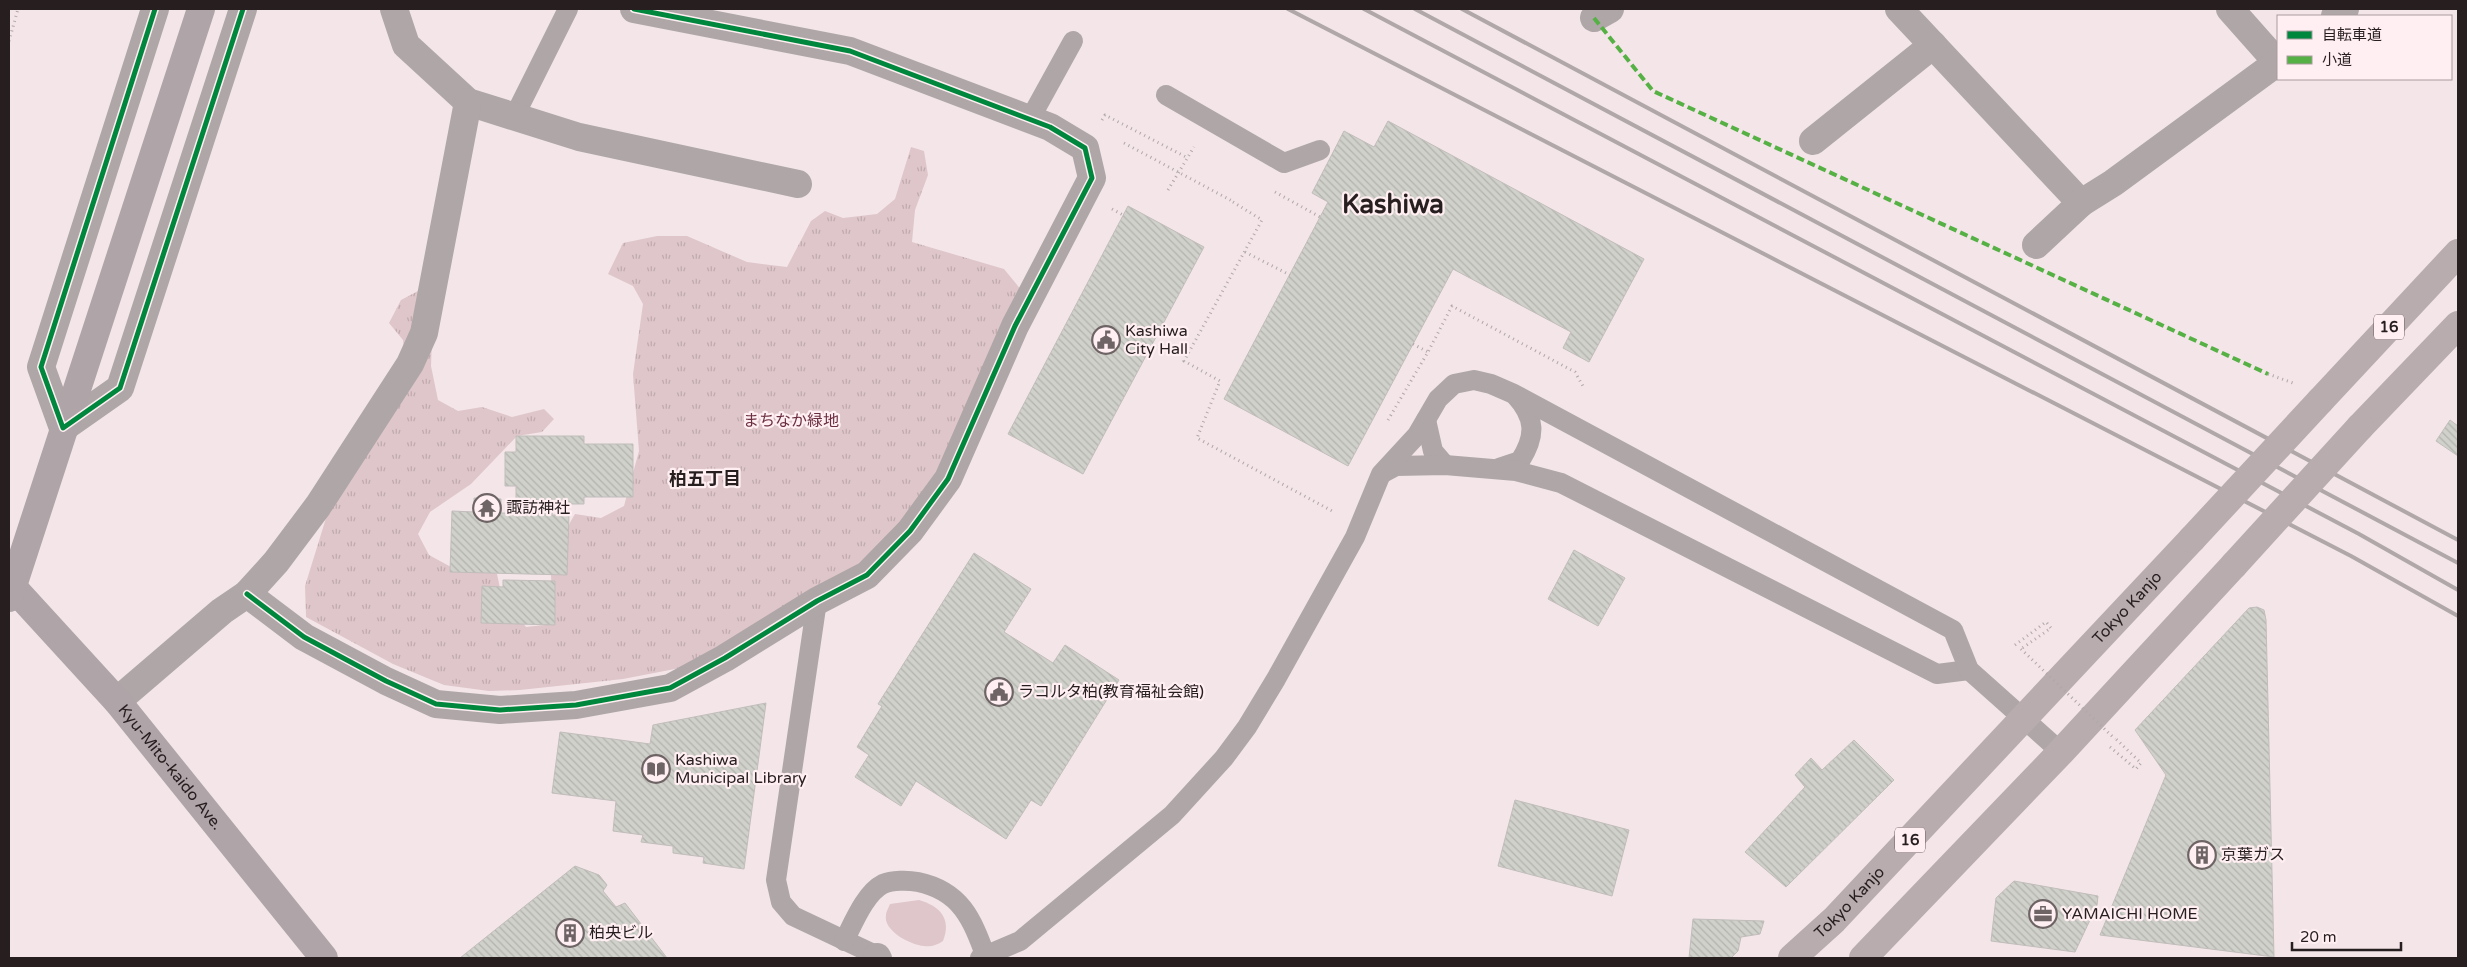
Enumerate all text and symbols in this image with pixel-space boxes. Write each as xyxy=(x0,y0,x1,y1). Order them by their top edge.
legend xyxy=(2277,15,2452,80)
text: 自転車道 xyxy=(2322,26,2382,44)
text: 小道 xyxy=(2322,51,2352,69)
district label: Kashiwa xyxy=(1342,189,1444,220)
road number: 16 xyxy=(2374,314,2404,340)
place label: Kashiwa City Hall xyxy=(1125,321,1188,359)
public building icon: Kashiwa City Hall xyxy=(1091,325,1121,355)
park label: まちなか緑地 xyxy=(743,411,839,431)
district label: 柏五丁目 xyxy=(669,468,741,490)
temple icon: 諏訪神社 xyxy=(472,493,502,523)
place label: 諏訪神社 xyxy=(506,498,570,518)
street label: Tokyo Kanjo xyxy=(2088,567,2166,649)
public building icon: ラコルタ柏(教育福祉会館) xyxy=(984,677,1014,707)
place label: ラコルタ柏(教育福祉会館) xyxy=(1018,682,1204,702)
street label: Kyu-Mito-kaido Ave. xyxy=(114,700,227,834)
place label: Kashiwa Municipal Library xyxy=(675,750,807,788)
library icon: Kashiwa Municipal Library xyxy=(641,754,671,784)
road number: 16 xyxy=(1895,828,1925,852)
building icon: 京葉ガス xyxy=(2187,840,2217,870)
place label: 京葉ガス xyxy=(2221,845,2285,865)
street label: Tokyo Kanjo xyxy=(1810,862,1889,943)
office icon: YAMAICHI HOME xyxy=(2028,899,2058,929)
place label: YAMAICHI HOME xyxy=(2062,904,2198,924)
building icon: 柏央ビル xyxy=(555,918,585,948)
scale bar xyxy=(2292,920,2401,952)
place label: 柏央ビル xyxy=(589,923,653,943)
text: 20 m xyxy=(2300,928,2337,946)

